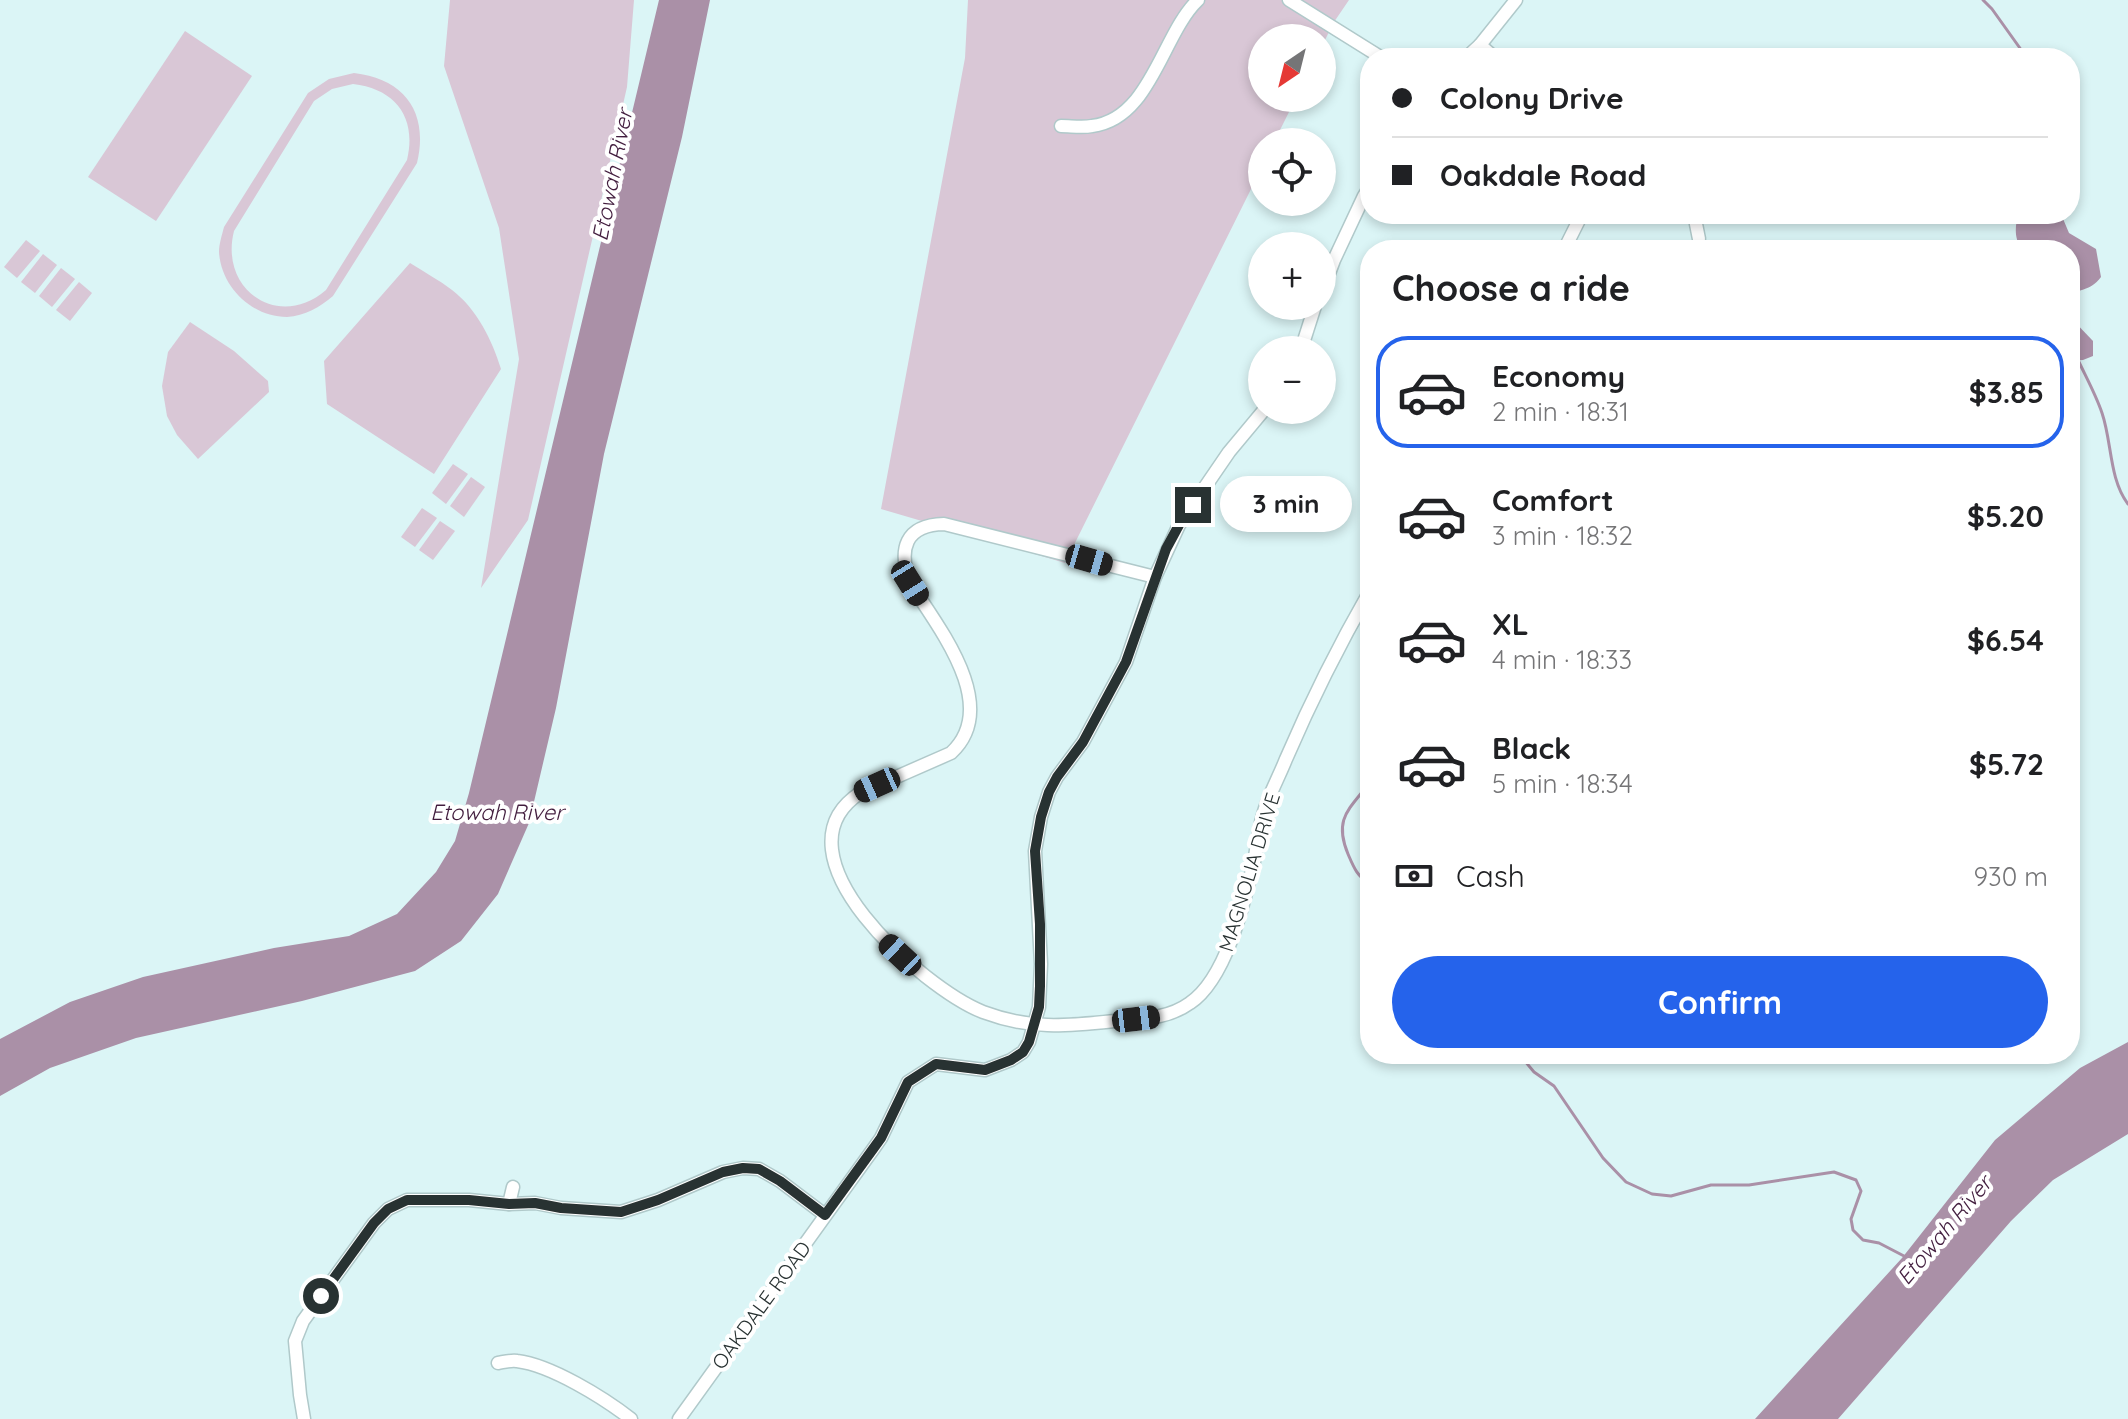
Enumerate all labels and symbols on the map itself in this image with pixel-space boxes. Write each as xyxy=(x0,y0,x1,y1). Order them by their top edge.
north arrow xyxy=(1248,24,1336,112)
water label: Etowah River xyxy=(586,104,639,243)
callout: 3 min xyxy=(1221,477,1353,533)
route end xyxy=(1175,487,1211,523)
car xyxy=(1063,542,1115,578)
car xyxy=(887,556,933,610)
car xyxy=(850,764,904,806)
street label: MAGNOLIA DRIVE xyxy=(1213,790,1285,954)
water label: Etowah River xyxy=(430,798,566,826)
car xyxy=(874,930,926,980)
car xyxy=(1111,1004,1161,1034)
water label: Etowah River xyxy=(1890,1168,1999,1290)
street label: OAKDALE ROAD xyxy=(706,1236,816,1374)
route start xyxy=(303,1278,339,1314)

